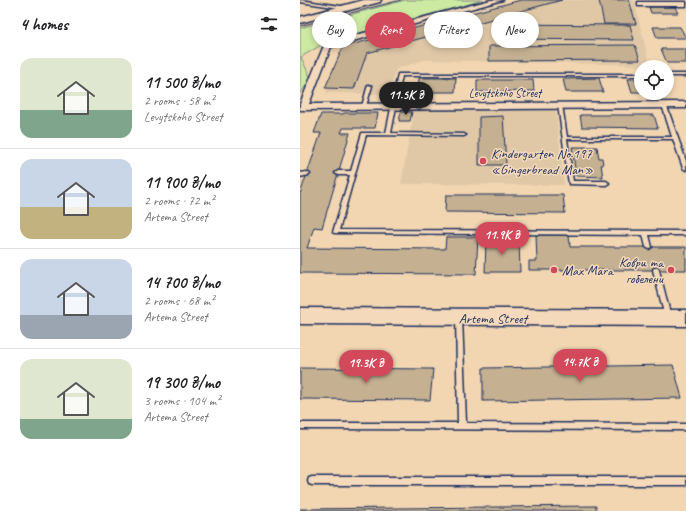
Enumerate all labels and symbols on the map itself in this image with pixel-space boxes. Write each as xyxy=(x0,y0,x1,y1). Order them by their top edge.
pin: 11.5K ₴ xyxy=(369,82,443,116)
street label: Levytskoho Street xyxy=(469,85,543,101)
place label: Kindergarten No.197 «Gingerbread Man» xyxy=(491,145,593,178)
marker: Kindergarten No.197 «Gingerbread Man» xyxy=(478,156,488,166)
pin: 11.9K ₴ xyxy=(465,222,539,256)
place label: Коври та гобелени xyxy=(619,254,664,287)
place label: Max Mara xyxy=(562,262,614,279)
marker: Max Mara xyxy=(549,265,559,275)
marker: Коври та гобелени xyxy=(666,265,676,275)
street label: Artema Street xyxy=(459,310,530,327)
pin: 14.7K ₴ xyxy=(543,349,617,383)
pin: 19.3K ₴ xyxy=(329,350,403,384)

